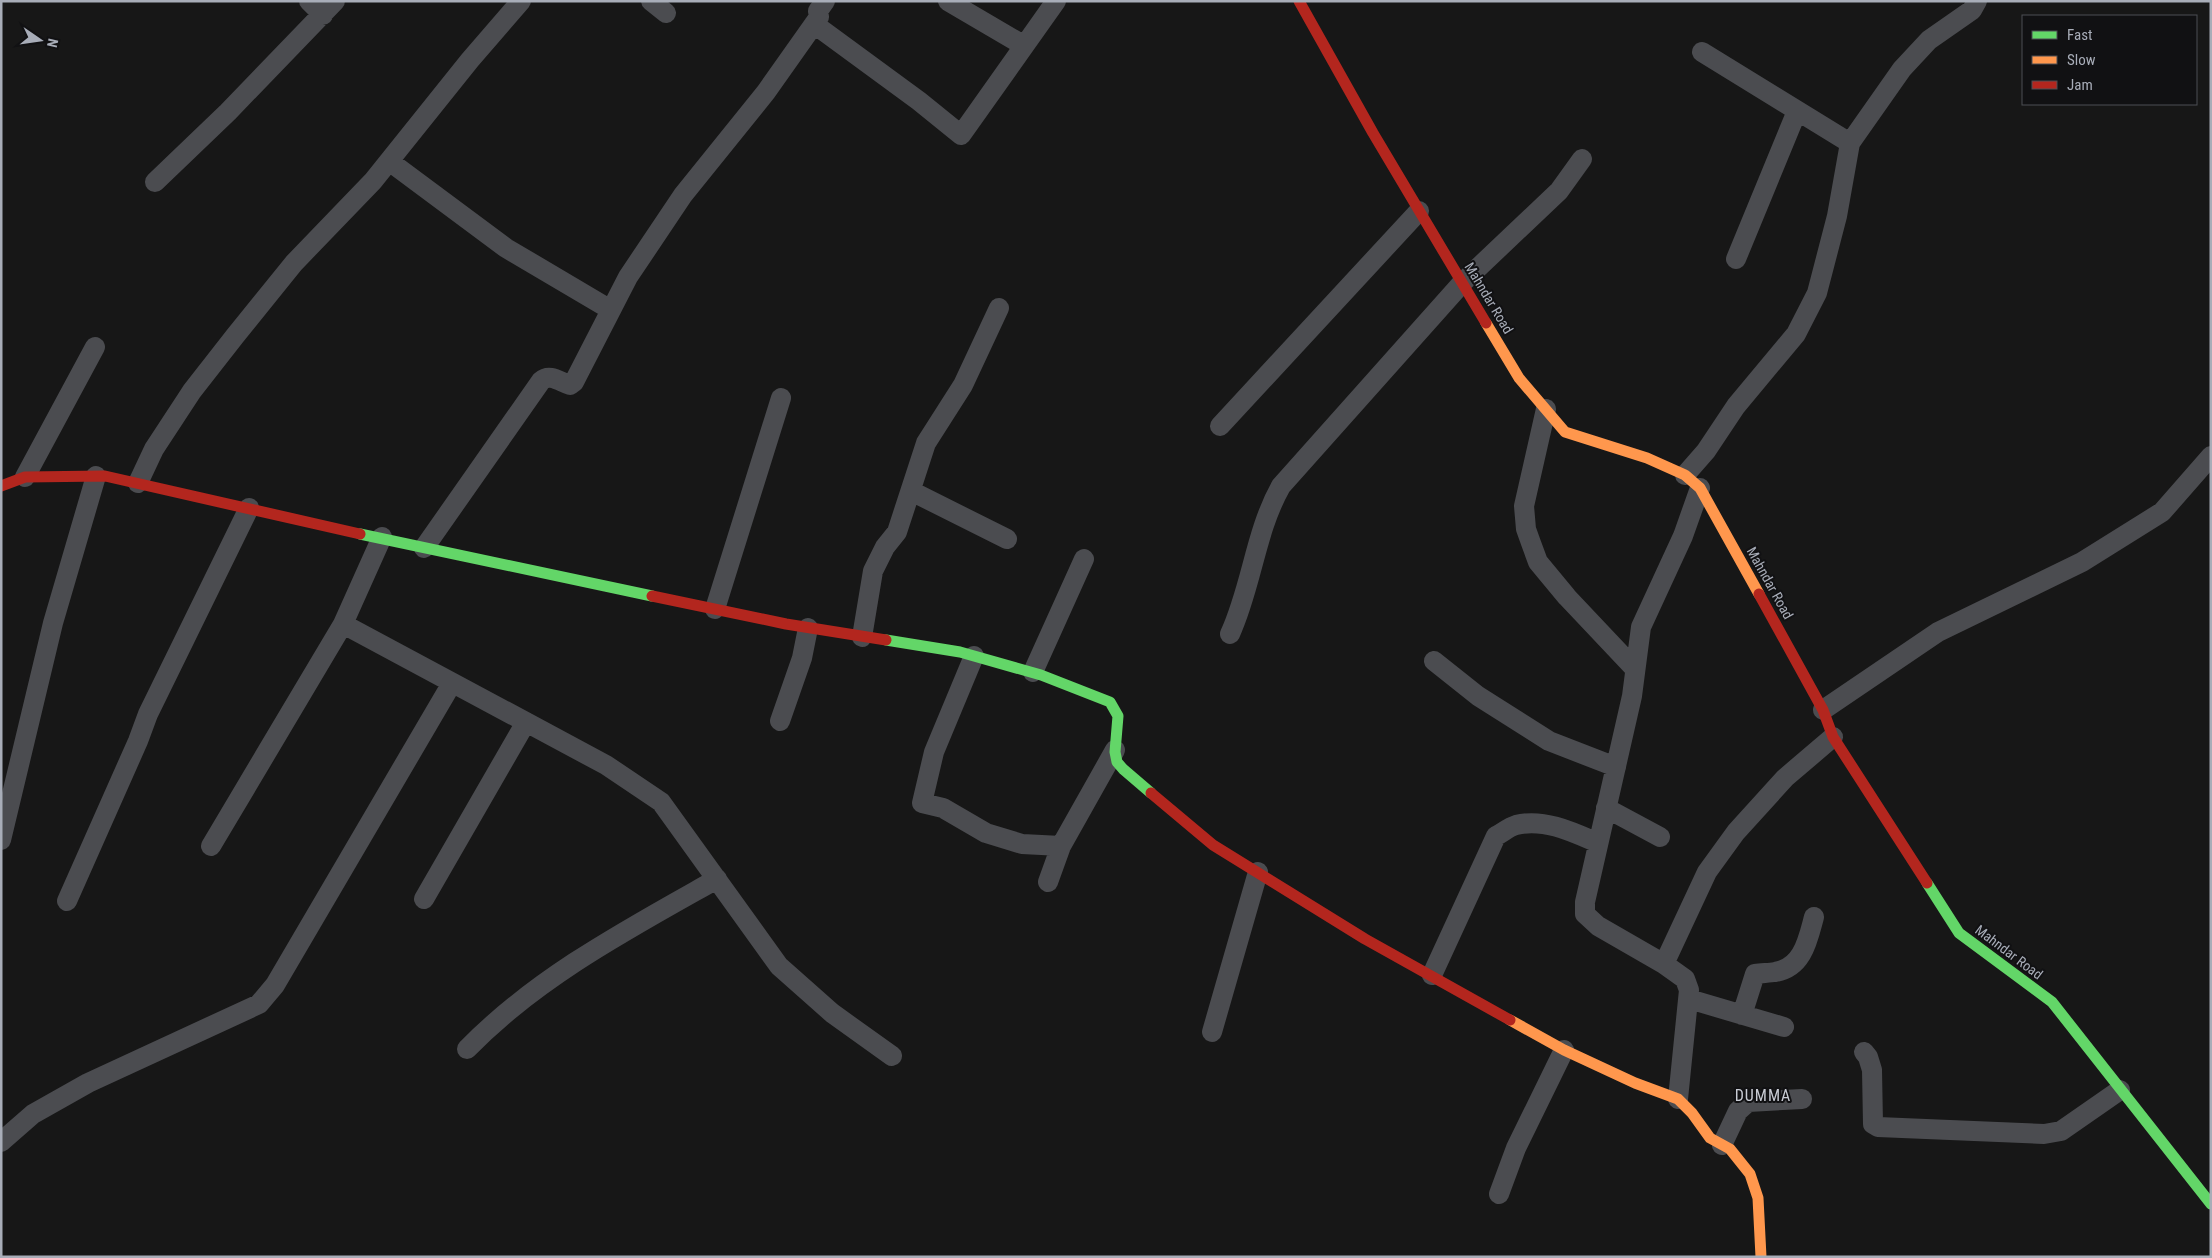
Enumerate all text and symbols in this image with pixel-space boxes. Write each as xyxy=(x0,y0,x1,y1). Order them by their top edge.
north arrow xyxy=(15,15,65,65)
legend xyxy=(2022,15,2197,105)
text: Fast xyxy=(2067,26,2092,44)
text: N xyxy=(44,37,61,49)
text: Slow xyxy=(2067,51,2096,69)
text: Jam xyxy=(2067,76,2093,94)
street label: Mahndar Road xyxy=(1462,260,1516,336)
street label: Mahndar Road xyxy=(1744,544,1796,622)
street label: Mahndar Road xyxy=(1972,922,2046,982)
district label: DUMMA xyxy=(1735,1086,1791,1105)

